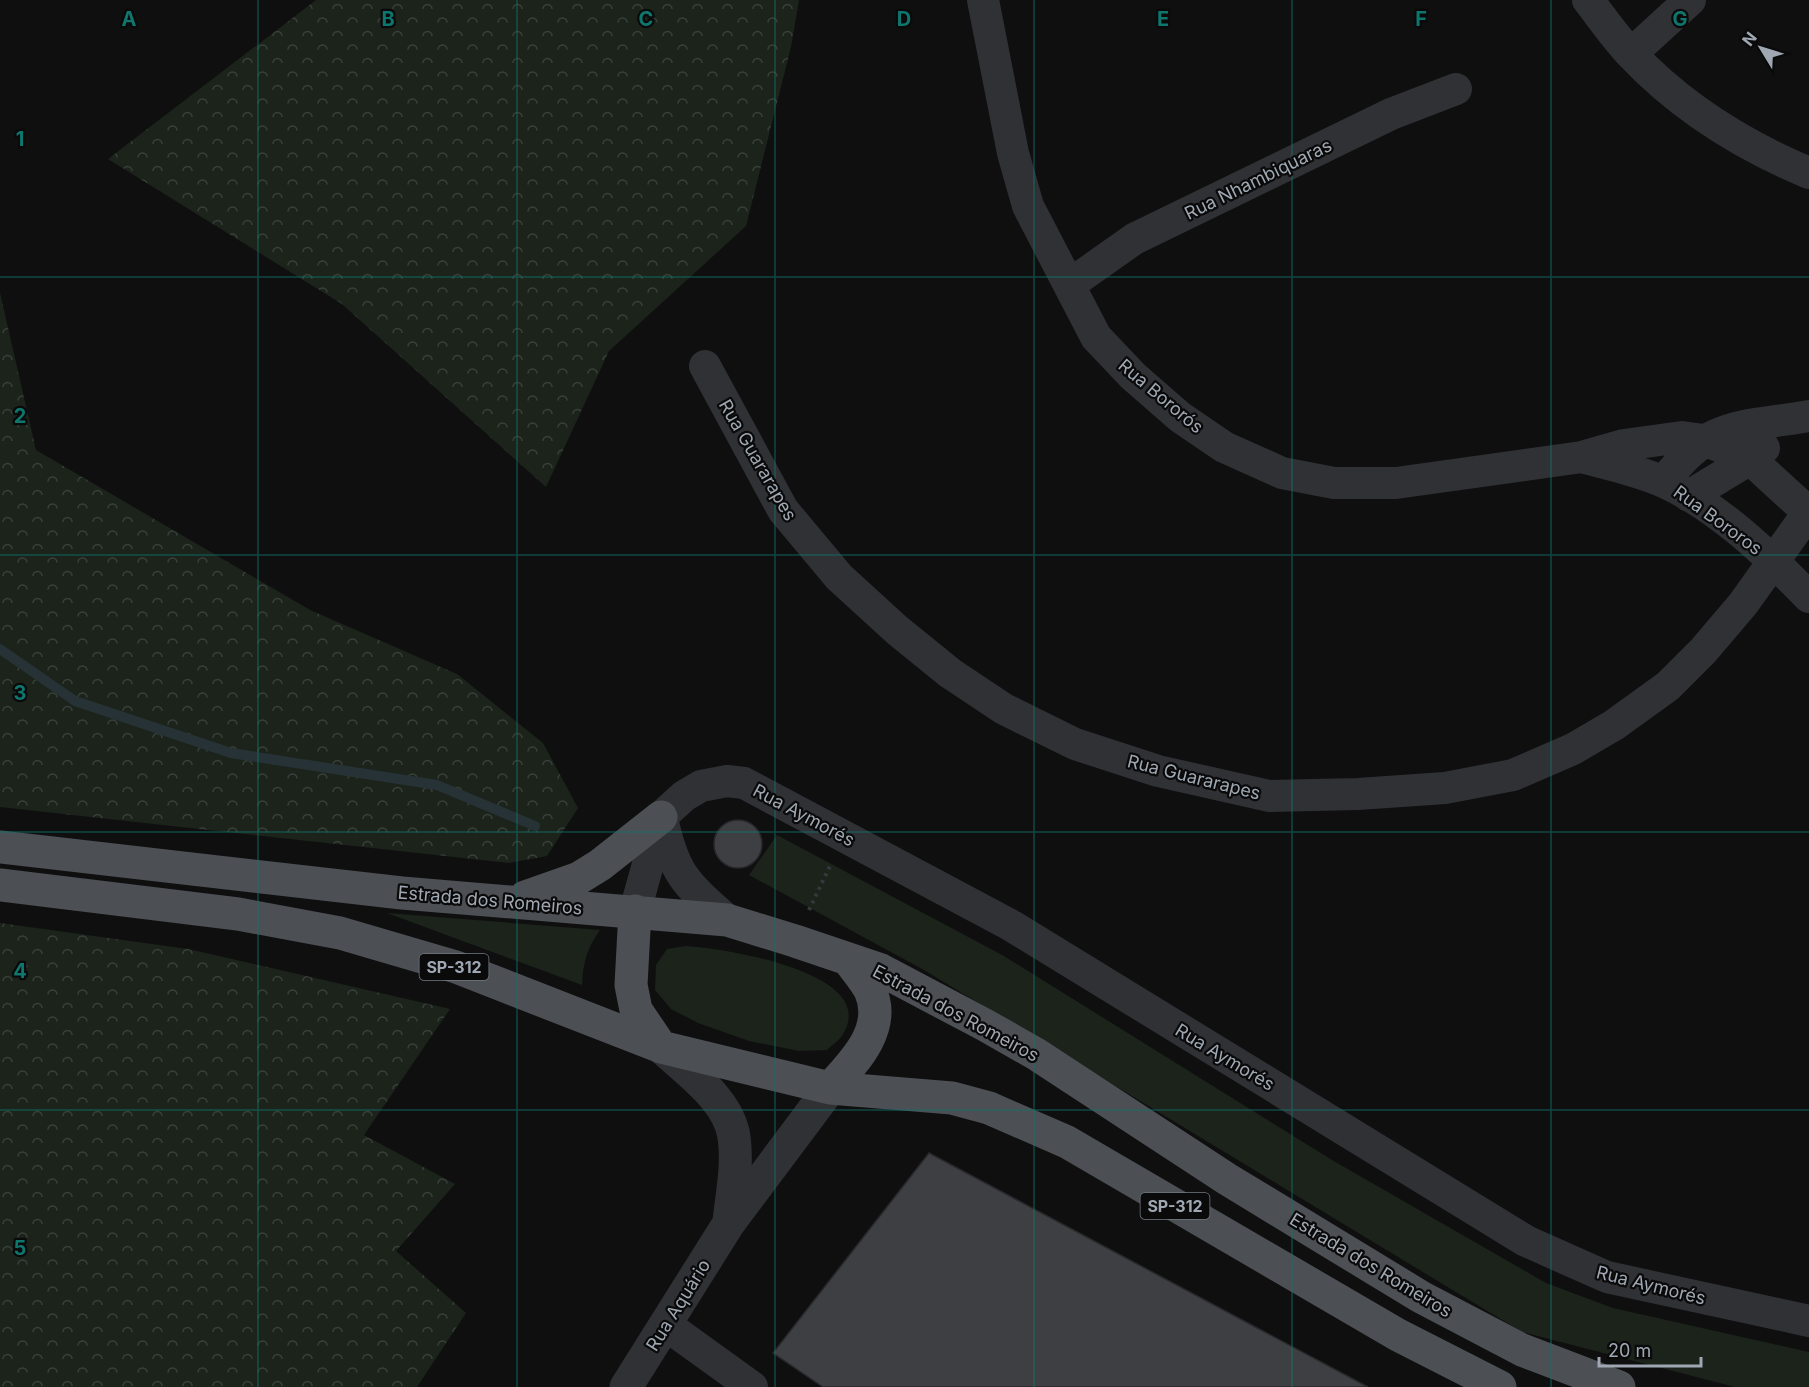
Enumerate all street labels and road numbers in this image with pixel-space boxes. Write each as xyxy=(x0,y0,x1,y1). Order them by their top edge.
street label: Rua Nhambiquaras xyxy=(1181,134,1335,224)
street label: Rua Bororós xyxy=(1114,355,1208,437)
street label: Rua Guararapes xyxy=(715,396,801,524)
street label: Rua Bororos xyxy=(1670,481,1766,559)
street label: Rua Guararapes xyxy=(1125,750,1263,804)
street label: Rua Aymorés xyxy=(750,779,858,851)
street label: Estrada dos Romeiros xyxy=(397,881,583,919)
road number: SP-312 xyxy=(420,954,488,980)
street label: Estrada dos Romeiros xyxy=(869,960,1043,1066)
street label: Rua Aymorés xyxy=(1172,1019,1278,1095)
road number: SP-312 xyxy=(1140,1193,1210,1219)
street label: Estrada dos Romeiros xyxy=(1286,1208,1456,1322)
street label: Rua Aquário xyxy=(642,1255,714,1355)
street label: Rua Aymorés xyxy=(1594,1261,1708,1309)

